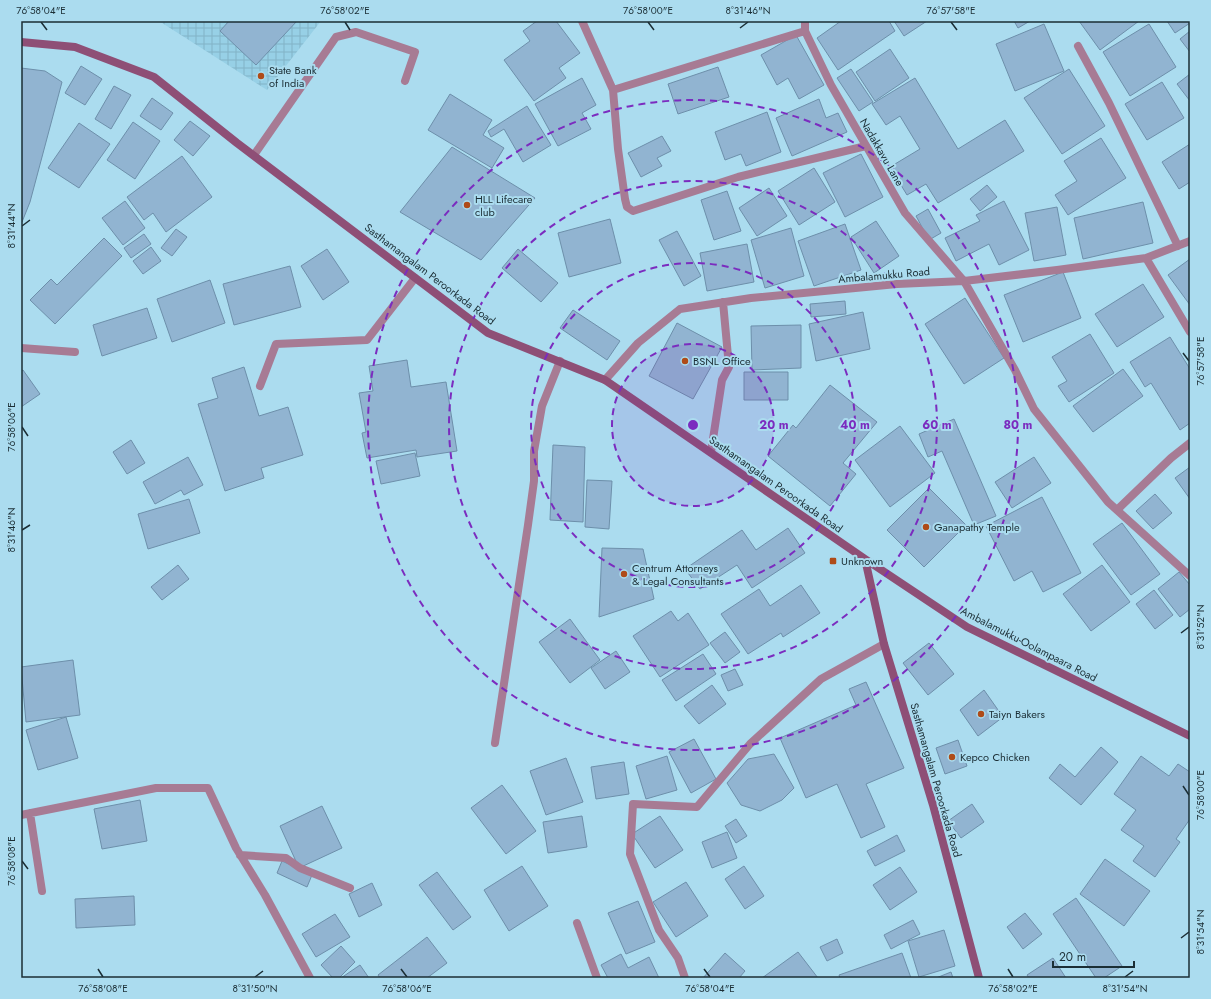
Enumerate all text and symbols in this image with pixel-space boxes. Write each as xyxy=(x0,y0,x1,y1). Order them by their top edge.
text: 76°58'04"E xyxy=(16,3,66,18)
text: 76°58'02"E xyxy=(320,3,370,18)
text: 76°58'00"E xyxy=(623,3,673,18)
text: 8°31'46"N xyxy=(725,3,771,18)
text: 76°57'58"E xyxy=(927,3,975,18)
place label: State Bank of India xyxy=(269,62,317,91)
marker: State Bank of India xyxy=(256,71,266,81)
street label: Nadakkavu Lane xyxy=(856,115,908,189)
place label: HLL Lifecare club xyxy=(475,191,533,220)
marker: HLL Lifecare club xyxy=(462,200,472,210)
text: 8°31'44"N xyxy=(4,203,19,249)
street label: Sasthamangalam Peroorkada Road xyxy=(361,220,499,328)
street label: Ambalamukku Road xyxy=(838,263,930,287)
text: 76°57'58"E xyxy=(1193,337,1208,385)
place label: BSNL Office xyxy=(693,353,751,369)
marker: BSNL Office xyxy=(680,356,690,366)
text: 76°58'06"E xyxy=(4,402,19,452)
text: 20 m xyxy=(759,416,789,434)
text: 40 m xyxy=(840,416,870,434)
text: 60 m xyxy=(922,416,952,434)
text: 80 m xyxy=(1004,416,1033,434)
centre of rings xyxy=(686,418,700,432)
street label: Sasthamangalam Peroorkada Road xyxy=(706,432,846,536)
text: 8°31'46"N xyxy=(4,507,19,553)
place label: Ganapathy Temple xyxy=(934,519,1020,535)
marker: Ganapathy Temple xyxy=(921,522,931,532)
place label: Unknown xyxy=(841,553,883,569)
marker: Unknown xyxy=(828,556,838,566)
place label: Centrum Attorneys & Legal Consultants xyxy=(632,560,724,589)
marker: Centrum Attorneys & Legal Consultants xyxy=(619,569,629,579)
street label: Ambalamukku-Oolampaara Road xyxy=(958,603,1100,685)
text: 8°31'52"N xyxy=(1193,605,1208,649)
street label: Sasthamangalam Peroorkada Road xyxy=(906,701,966,859)
place label: Taiyn Bakers xyxy=(989,706,1046,722)
marker: Taiyn Bakers xyxy=(976,709,986,719)
place label: Kepco Chicken xyxy=(960,749,1030,765)
marker: Kepco Chicken xyxy=(947,752,957,762)
text: 76°58'00"E xyxy=(1193,770,1208,820)
text: 76°58'08"E xyxy=(4,836,19,886)
text: 8°31'54"N xyxy=(1193,910,1208,954)
scale bar xyxy=(1053,943,1134,969)
text: 20 m xyxy=(1059,948,1086,966)
text: 76°58'08"E xyxy=(78,981,128,996)
text: 8°31'50"N xyxy=(232,981,278,996)
text: 76°58'06"E xyxy=(382,981,432,996)
text: 76°58'04"E xyxy=(685,981,735,996)
text: 76°58'02"E xyxy=(988,981,1038,996)
text: 8°31'54"N xyxy=(1103,981,1147,996)

